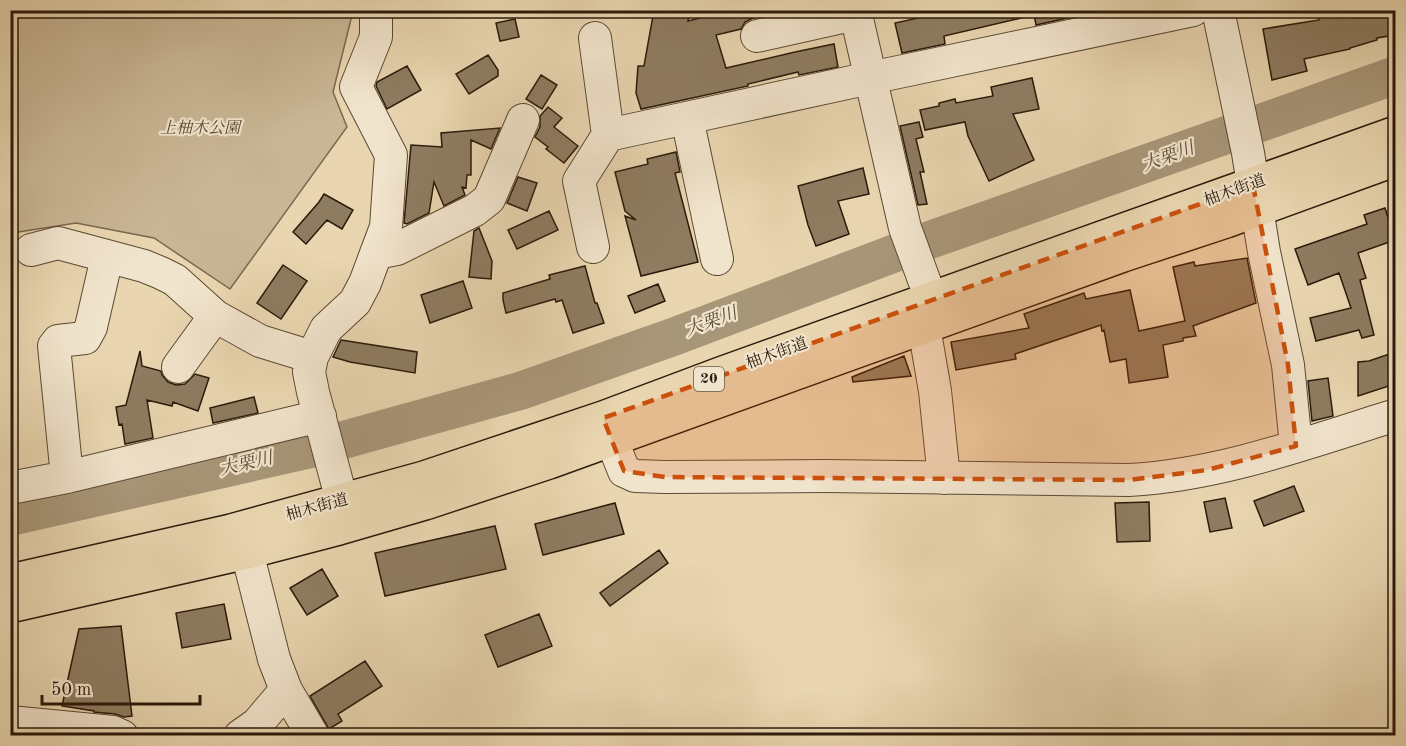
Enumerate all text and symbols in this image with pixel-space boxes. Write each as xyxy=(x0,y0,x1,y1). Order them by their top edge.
park label: 上柚木公園 xyxy=(160,119,243,137)
water label: 大栗川 xyxy=(1139,137,1198,175)
street label: 柚木街道 xyxy=(1202,171,1268,209)
water label: 大栗川 xyxy=(682,302,741,340)
street label: 柚木街道 xyxy=(744,334,810,372)
road number: 20 xyxy=(694,367,724,391)
water label: 大栗川 xyxy=(217,447,276,479)
street label: 柚木街道 xyxy=(283,490,350,524)
scale bar xyxy=(42,668,200,706)
text: 50 m xyxy=(51,681,91,699)

